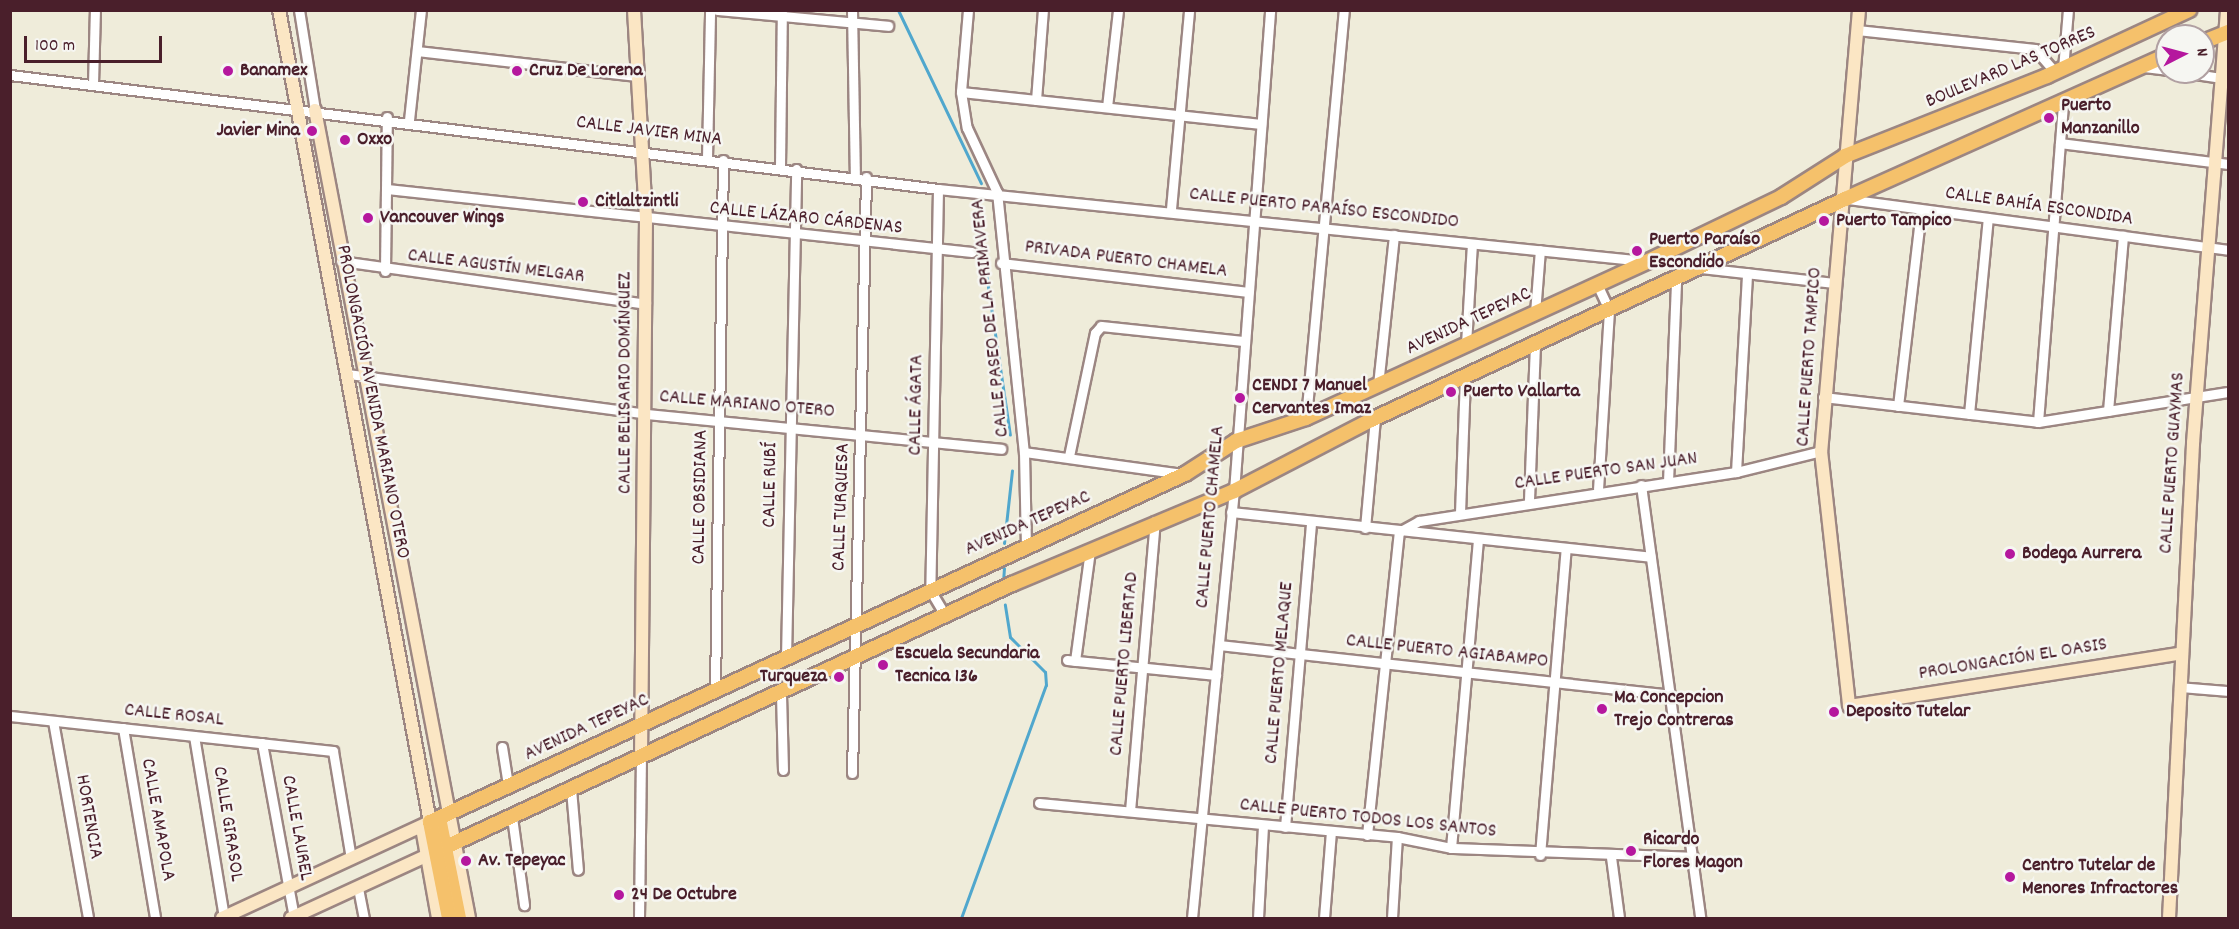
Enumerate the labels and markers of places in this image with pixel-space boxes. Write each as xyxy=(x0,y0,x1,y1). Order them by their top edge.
place label: Banamex xyxy=(240,59,307,83)
place label: Cruz De Lorena xyxy=(529,59,643,83)
marker: Banamex xyxy=(221,64,235,78)
marker: Cruz De Lorena xyxy=(510,64,524,78)
place label: Puerto Manzanillo xyxy=(2061,94,2140,141)
marker: Puerto Manzanillo xyxy=(2042,111,2056,125)
place label: Javier Mina xyxy=(217,119,300,143)
marker: Javier Mina xyxy=(305,124,319,138)
place label: Oxxo xyxy=(357,128,392,152)
marker: Oxxo xyxy=(338,133,352,147)
place label: Citlaltzintli xyxy=(595,190,678,214)
marker: Citlaltzintli xyxy=(576,195,590,209)
place label: Vancouver Wings xyxy=(380,206,504,230)
place label: Puerto Tampico xyxy=(1836,209,1952,233)
marker: Vancouver Wings xyxy=(361,211,375,225)
marker: Puerto Tampico xyxy=(1817,214,1831,228)
place label: Puerto Paraíso Escondido xyxy=(1649,228,1760,275)
marker: Puerto Paraíso Escondido xyxy=(1630,244,1644,258)
place label: CENDI 7 Manuel Cervantes Imaz xyxy=(1252,374,1371,421)
place label: Puerto Vallarta xyxy=(1463,380,1580,404)
marker: Puerto Vallarta xyxy=(1444,385,1458,399)
marker: CENDI 7 Manuel Cervantes Imaz xyxy=(1233,391,1247,405)
place label: Bodega Aurrera xyxy=(2022,542,2141,566)
marker: Bodega Aurrera xyxy=(2003,547,2017,561)
place label: Escuela Secundaria Tecnica 136 xyxy=(895,642,1039,689)
marker: Escuela Secundaria Tecnica 136 xyxy=(876,658,890,672)
place label: Turqueza xyxy=(760,665,827,689)
marker: Turqueza xyxy=(832,670,846,684)
place label: Ma Concepcion Trejo Contreras xyxy=(1614,686,1734,733)
place label: Deposito Tutelar xyxy=(1846,700,1971,724)
marker: Ma Concepcion Trejo Contreras xyxy=(1595,702,1609,716)
marker: Deposito Tutelar xyxy=(1827,705,1841,719)
place label: Ricardo Flores Magon xyxy=(1643,828,1743,875)
marker: Ricardo Flores Magon xyxy=(1624,844,1638,858)
place label: Av. Tepeyac xyxy=(478,849,565,873)
marker: Av. Tepeyac xyxy=(459,854,473,868)
place label: Centro Tutelar de Menores Infractores xyxy=(2022,854,2178,901)
marker: Centro Tutelar de Menores Infractores xyxy=(2003,870,2017,884)
place label: 24 De Octubre xyxy=(631,883,737,907)
marker: 24 De Octubre xyxy=(612,888,626,902)

